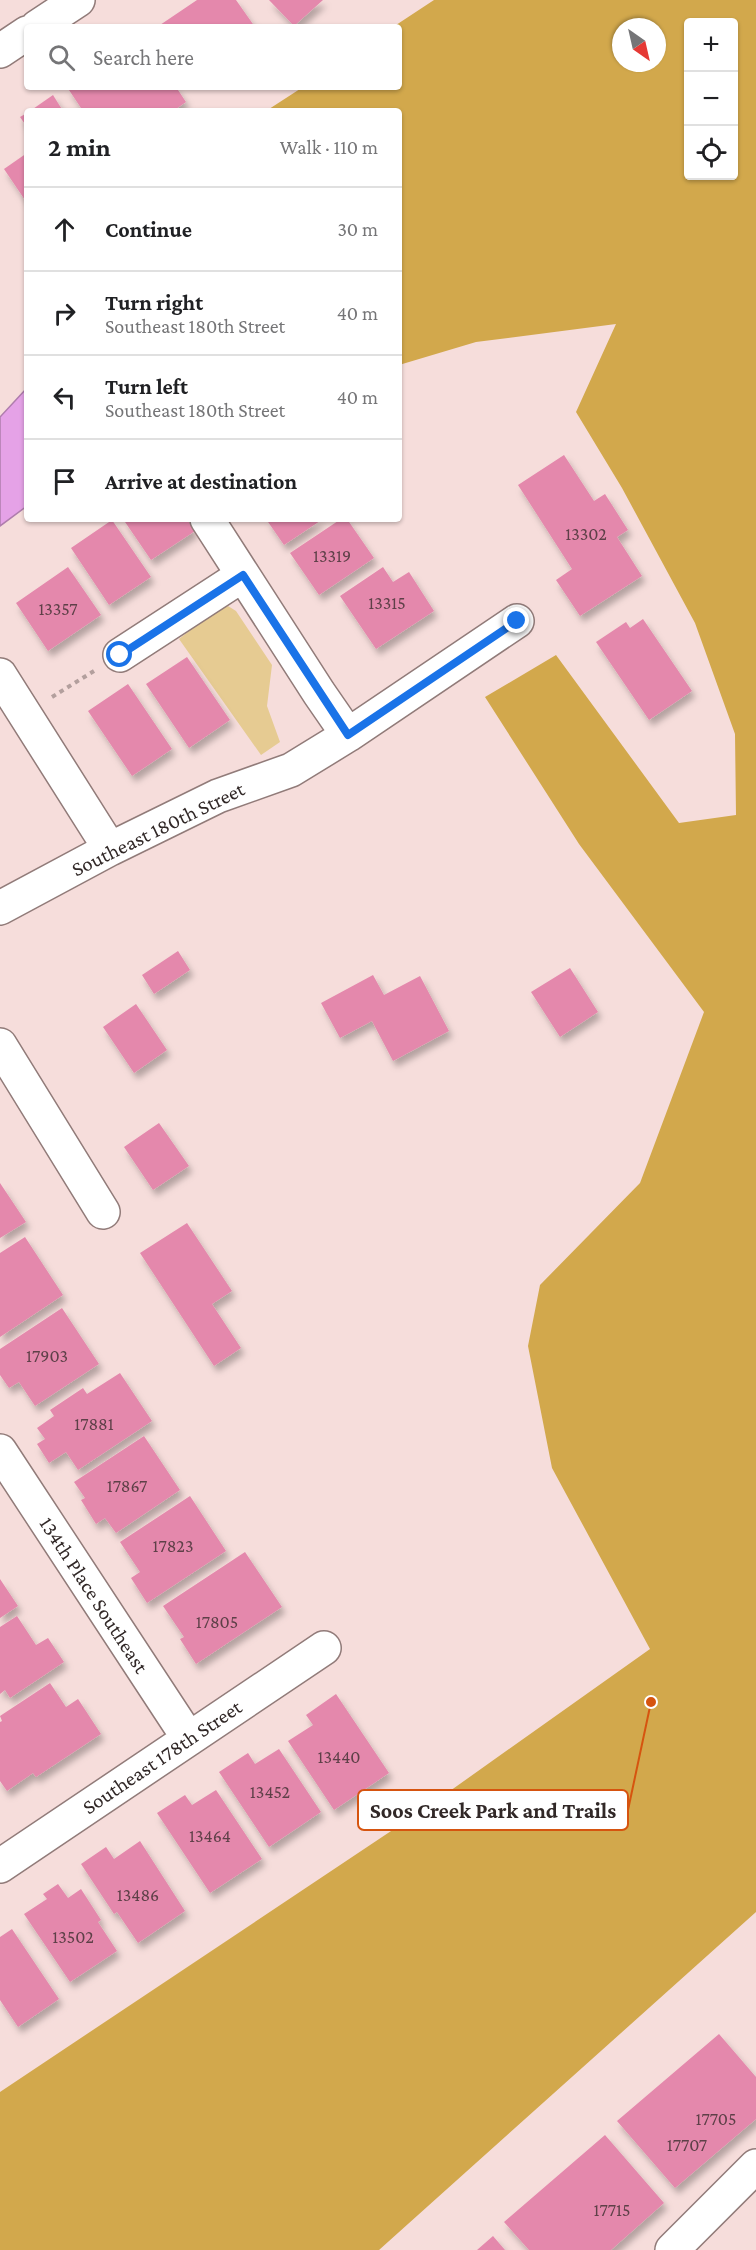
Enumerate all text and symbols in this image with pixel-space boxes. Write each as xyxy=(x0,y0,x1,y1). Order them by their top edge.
north arrow xyxy=(612,18,666,72)
map controls xyxy=(684,18,738,180)
button: + xyxy=(684,18,738,72)
search box xyxy=(24,24,402,90)
icon: search xyxy=(45,41,78,74)
text: Search here xyxy=(93,45,194,70)
button: − xyxy=(684,72,738,126)
button: locate xyxy=(684,126,738,180)
text: 2 min xyxy=(48,133,111,162)
text: Walk · 110 m xyxy=(280,136,378,158)
icon: ahead xyxy=(48,213,81,246)
text: Continue xyxy=(105,217,192,242)
text: 30 m xyxy=(337,218,378,240)
text: Turn right xyxy=(105,290,203,315)
icon: right xyxy=(48,297,81,330)
text: 40 m xyxy=(337,302,378,324)
text: Southeast 180th Street xyxy=(105,315,285,337)
text: Turn left xyxy=(105,374,188,399)
icon: left xyxy=(48,381,81,414)
text: 40 m xyxy=(337,386,378,408)
text: Southeast 180th Street xyxy=(105,399,285,421)
icon: arrive xyxy=(48,465,81,498)
text: Arrive at destination xyxy=(105,469,297,494)
house number: 13302 xyxy=(565,524,607,544)
house number: 13319 xyxy=(313,546,351,566)
house number: 13315 xyxy=(368,593,406,613)
house number: 13357 xyxy=(38,599,78,619)
route end xyxy=(503,607,529,633)
route start xyxy=(106,641,132,667)
street label: Southeast 180th Street xyxy=(68,776,249,881)
house number: 17903 xyxy=(26,1346,68,1366)
house number: 17881 xyxy=(74,1414,114,1434)
house number: 17867 xyxy=(107,1476,147,1496)
street label: 134th Place Southeast xyxy=(35,1512,154,1678)
house number: 17823 xyxy=(153,1536,193,1556)
house number: 17805 xyxy=(196,1612,238,1632)
street label: Southeast 178th Street xyxy=(78,1694,247,1819)
house number: 13440 xyxy=(317,1747,361,1767)
house number: 13452 xyxy=(250,1782,290,1802)
callout: Soos Creek Park and Trails xyxy=(358,1790,628,1830)
text: Soos Creek Park and Trails xyxy=(370,1798,616,1823)
house number: 13464 xyxy=(189,1826,231,1846)
house number: 13486 xyxy=(117,1885,159,1905)
house number: 13502 xyxy=(52,1927,94,1947)
house number: 17705 xyxy=(696,2109,736,2129)
house number: 17707 xyxy=(667,2135,707,2155)
house number: 17715 xyxy=(593,2200,631,2220)

